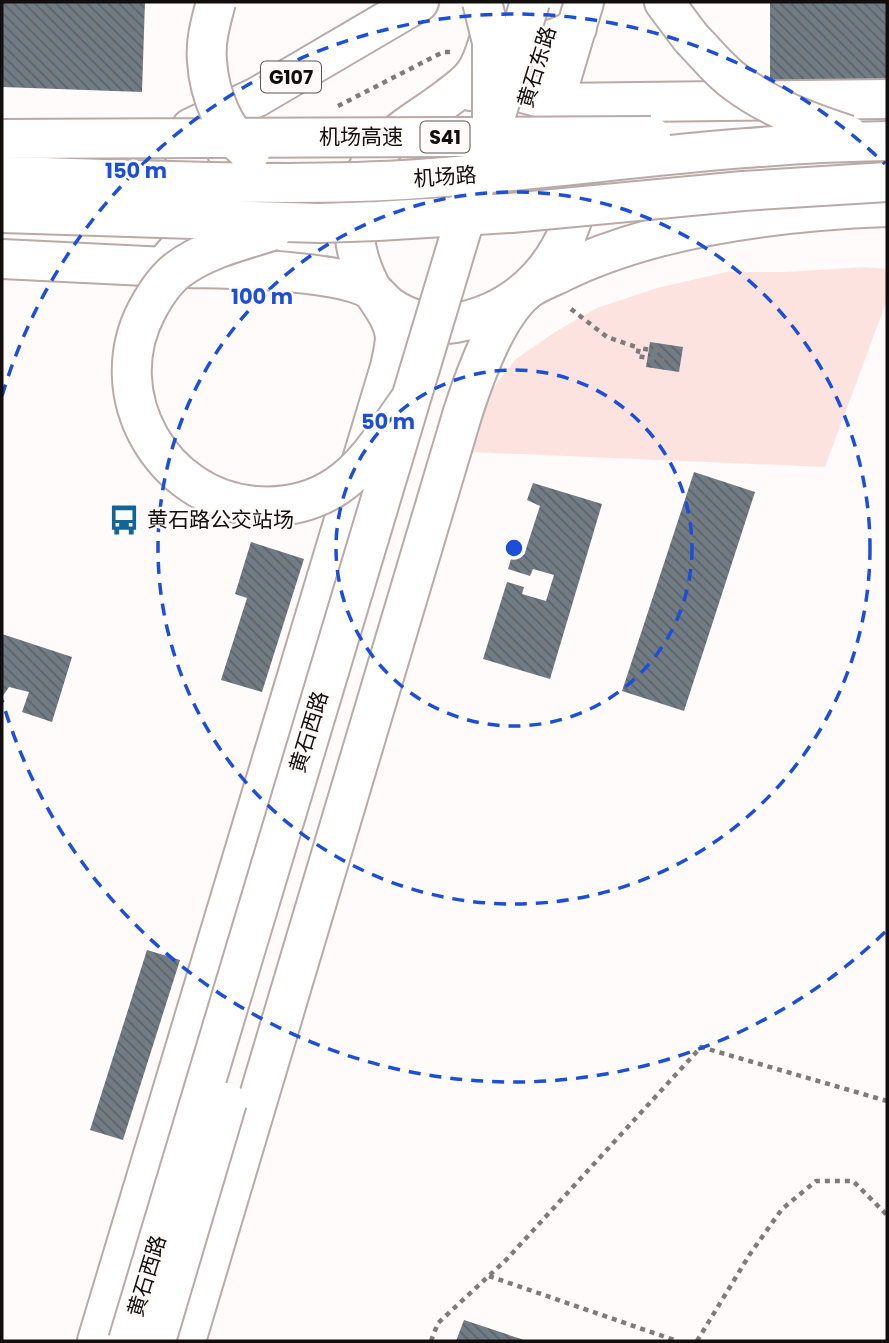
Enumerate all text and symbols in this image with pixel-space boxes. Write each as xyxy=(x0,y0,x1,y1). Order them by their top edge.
street label: 黄石东路 xyxy=(510,22,563,111)
road number: G107 xyxy=(261,61,321,92)
street label: 机场高速 xyxy=(319,122,403,151)
road number: S41 xyxy=(420,122,470,153)
text: 150 m xyxy=(105,156,167,185)
street label: 机场路 xyxy=(413,160,477,193)
text: 100 m xyxy=(231,282,293,311)
text: 50 m xyxy=(361,407,415,436)
bus stop icon: 黄石路公交站场 xyxy=(107,503,141,537)
place label: 黄石路公交站场 xyxy=(147,505,294,534)
centre of rings xyxy=(502,536,526,560)
street label: 黄石西路 xyxy=(282,687,335,776)
street label: 黄石西路 xyxy=(120,1231,173,1320)

